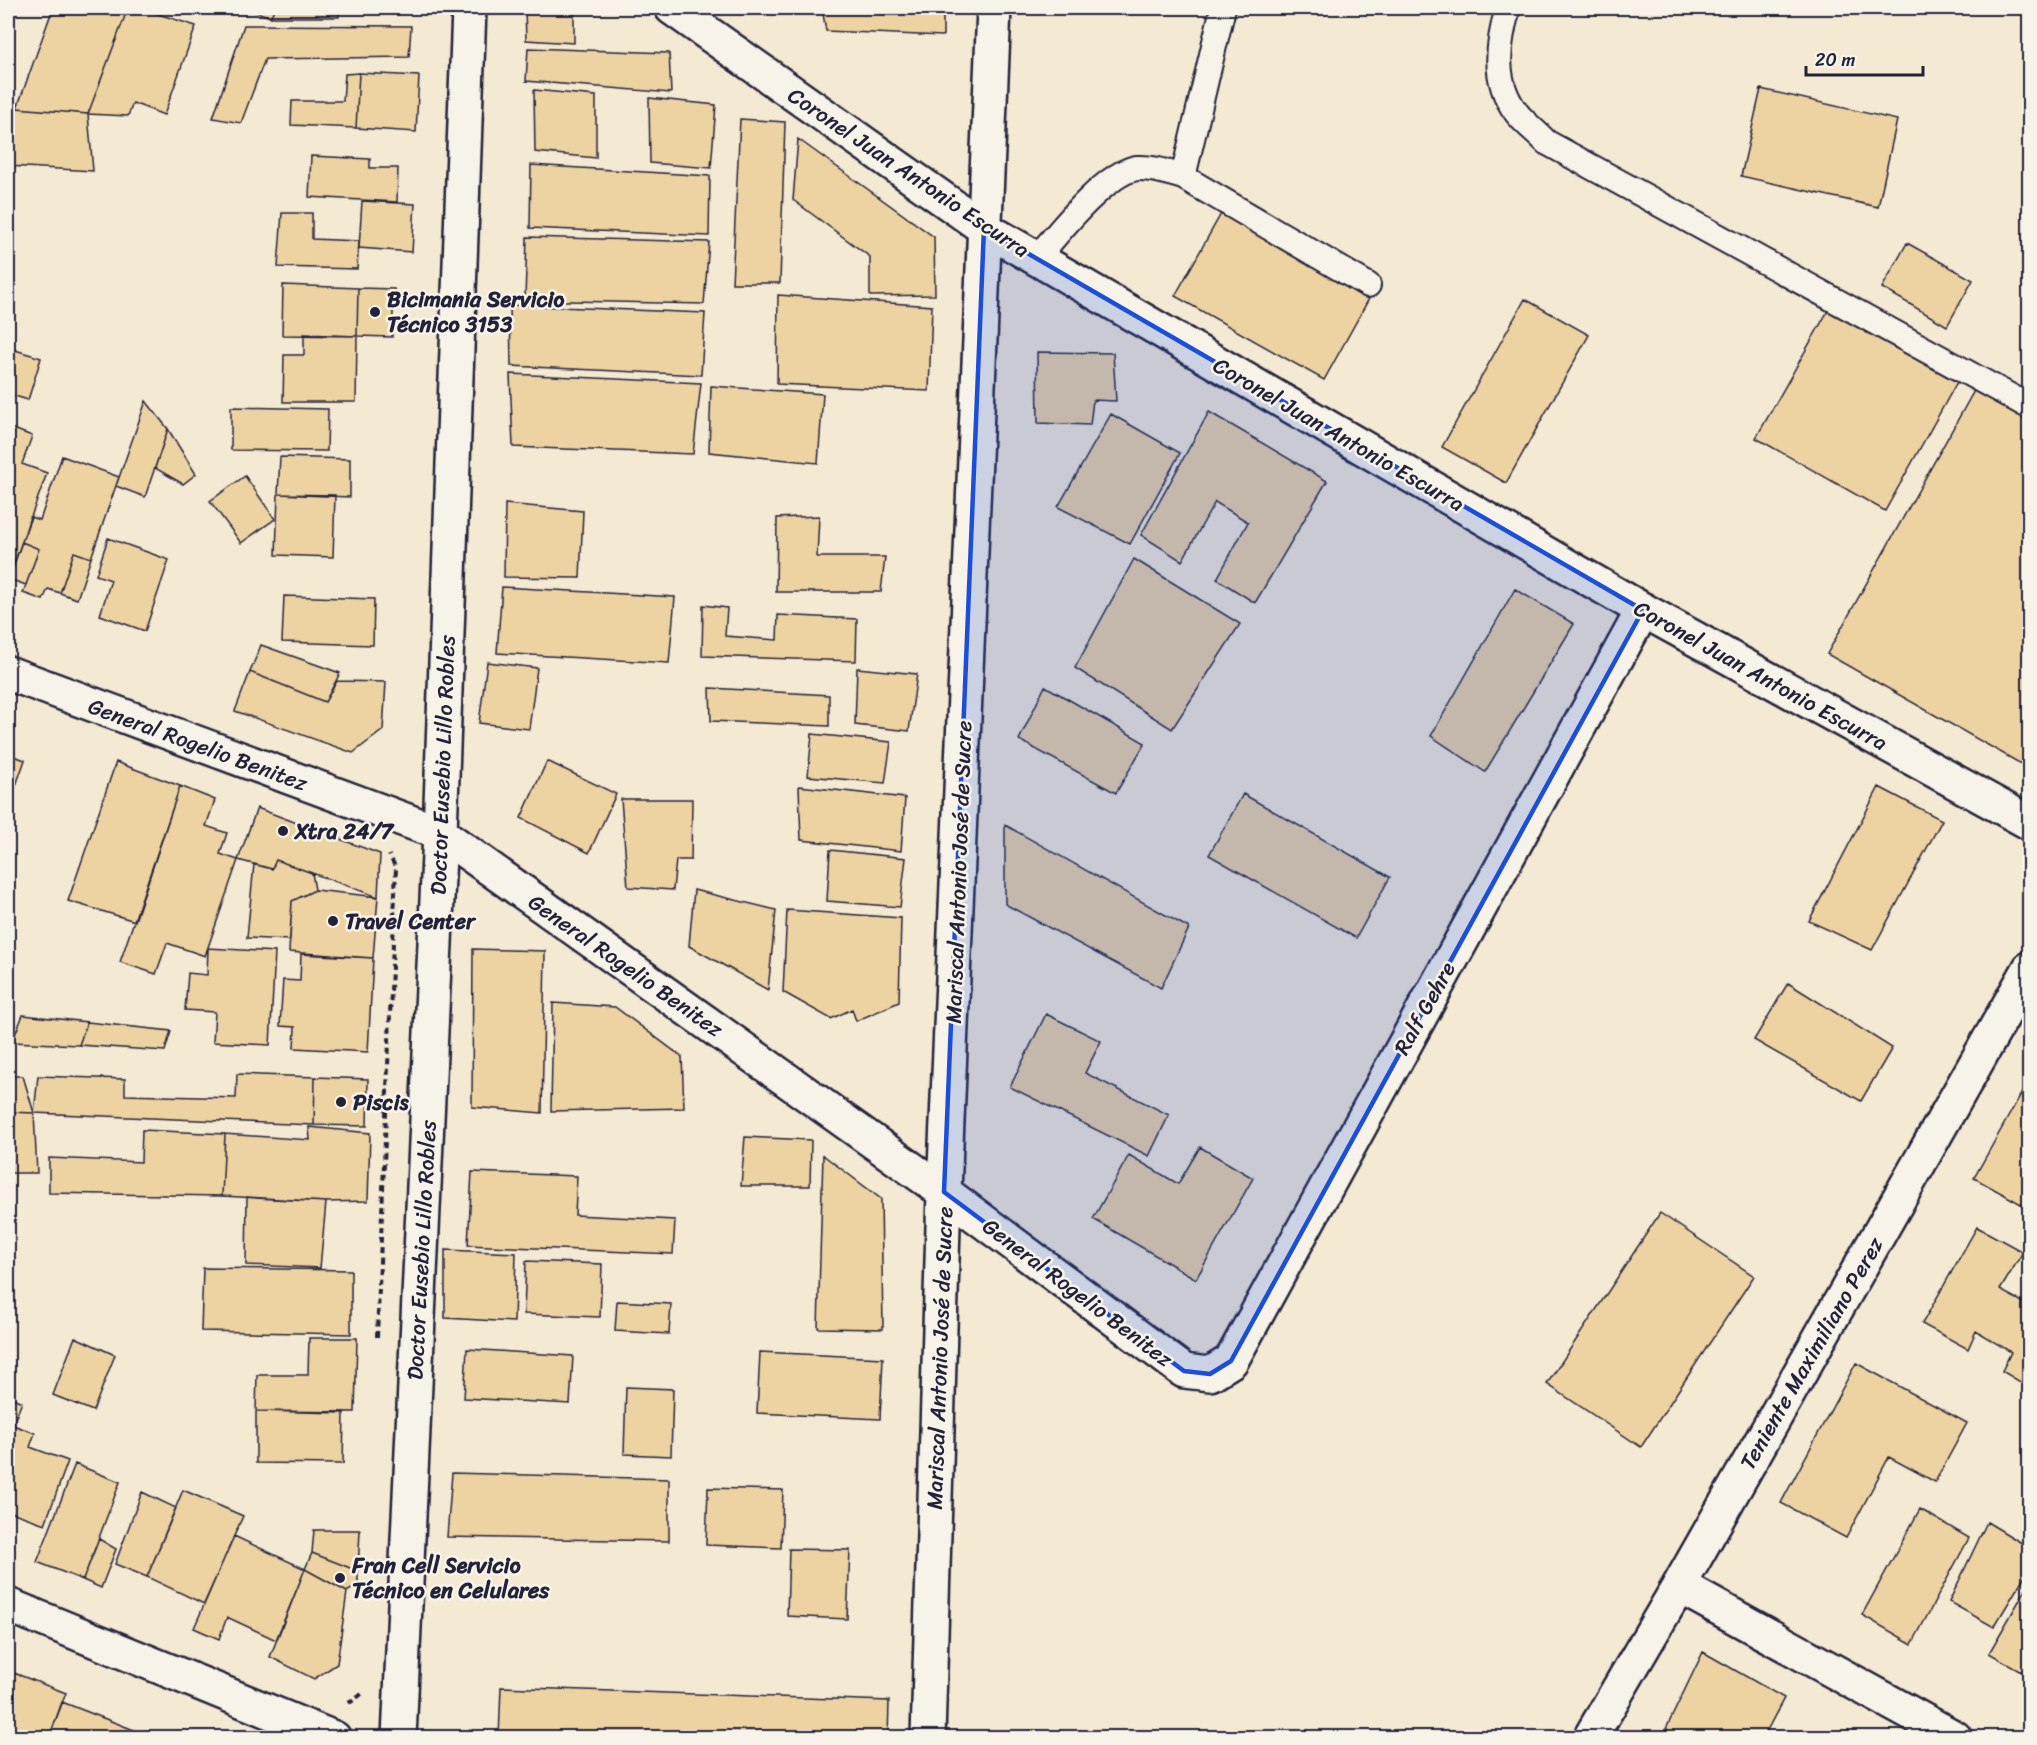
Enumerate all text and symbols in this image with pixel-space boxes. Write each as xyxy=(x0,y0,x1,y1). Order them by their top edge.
scale bar xyxy=(1806,39,1923,77)
text: 20 m xyxy=(1815,44,1855,76)
street label: Coronel Juan Antonio Escurra xyxy=(780,76,1038,268)
place label: Bicimania Servicio Técnico 3153 xyxy=(387,280,565,344)
marker: Bicimania Servicio Técnico 3153 xyxy=(368,305,382,319)
street label: Coronel Juan Antonio Escurra xyxy=(1205,346,1472,523)
street label: Coronel Juan Antonio Escurra xyxy=(1627,589,1895,762)
street label: Doctor Eusebio Lillo Robles xyxy=(418,634,467,896)
street label: General Rogelio Benitez xyxy=(83,687,314,802)
street label: Mariscal Antonio José de Sucre xyxy=(934,720,983,1024)
place label: Xtra 24/7 xyxy=(293,812,396,851)
marker: Xtra 24/7 xyxy=(276,824,290,838)
street label: General Rogelio Benitez xyxy=(520,883,732,1048)
place label: Travel Center xyxy=(345,902,477,941)
marker: Travel Center xyxy=(326,914,340,928)
street label: Ralf Gehre xyxy=(1383,954,1466,1062)
place label: Piscis xyxy=(353,1083,410,1122)
marker: Piscis xyxy=(334,1095,348,1109)
street label: Doctor Eusebio Lillo Robles xyxy=(395,1118,448,1381)
street label: Mariscal Antonio José de Sucre xyxy=(915,1206,964,1510)
street label: General Rogelio Benitez xyxy=(974,1207,1182,1378)
street label: Teniente Maximiliano Perez xyxy=(1729,1229,1895,1477)
place label: Fran Cell Servicio Técnico en Celulares xyxy=(351,1546,550,1610)
marker: Fran Cell Servicio Técnico en Celulares xyxy=(333,1571,347,1585)

